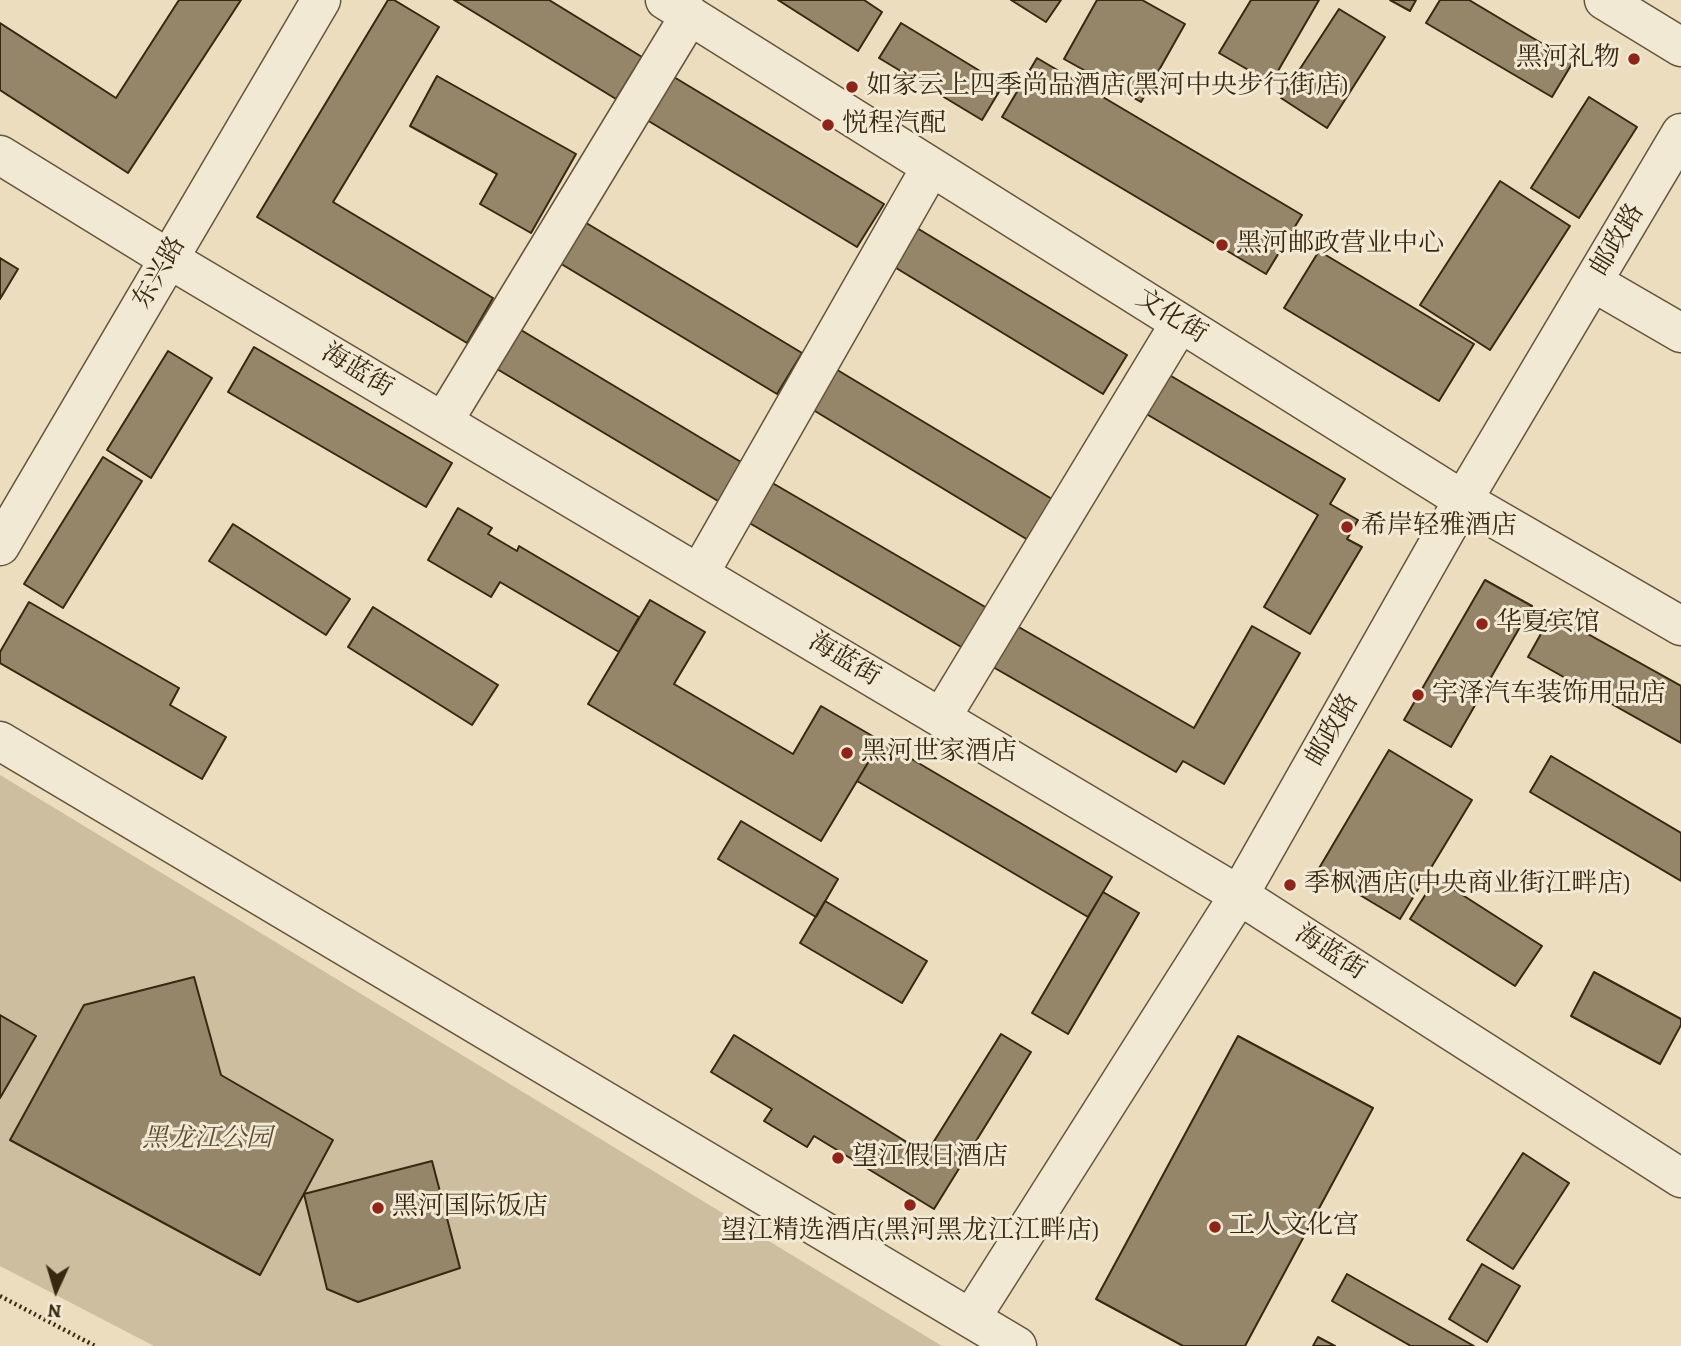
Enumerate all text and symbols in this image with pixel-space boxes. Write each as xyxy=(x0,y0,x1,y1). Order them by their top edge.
place label: 黑河礼物 xyxy=(1516,43,1620,75)
marker: 黑河礼物 xyxy=(1626,51,1642,67)
place label: 如家云上四季尚品酒店(黑河中央步行街店) xyxy=(866,71,1348,103)
marker: 如家云上四季尚品酒店(黑河中央步行街店) xyxy=(844,79,860,95)
place label: 悦程汽配 xyxy=(842,109,946,141)
marker: 悦程汽配 xyxy=(820,117,836,133)
street label: 邮政路 xyxy=(1585,199,1651,281)
place label: 黑河邮政营业中心 xyxy=(1236,229,1444,261)
street label: 东兴路 xyxy=(127,231,193,315)
marker: 黑河邮政营业中心 xyxy=(1214,237,1230,253)
street label: 文化街 xyxy=(1130,283,1212,351)
street label: 海蓝街 xyxy=(316,338,398,404)
place label: 希岸轻雅酒店 xyxy=(1361,511,1517,543)
marker: 希岸轻雅酒店 xyxy=(1339,519,1355,535)
place label: 华夏宾馆 xyxy=(1496,608,1600,640)
marker: 华夏宾馆 xyxy=(1474,616,1490,632)
street label: 海蓝街 xyxy=(803,627,885,693)
place label: 宇泽汽车装饰用品店 xyxy=(1432,679,1666,711)
marker: 宇泽汽车装饰用品店 xyxy=(1410,687,1426,703)
street label: 邮政路 xyxy=(1300,688,1366,772)
place label: 黑河世家酒店 xyxy=(861,737,1017,769)
marker: 黑河世家酒店 xyxy=(839,745,855,761)
place label: 季枫酒店(中央商业街江畔店) xyxy=(1304,869,1630,901)
marker: 季枫酒店(中央商业街江畔店) xyxy=(1282,877,1298,893)
street label: 海蓝街 xyxy=(1289,919,1371,987)
park label: 黑龙江公园 xyxy=(142,1124,272,1156)
place label: 望江假日酒店 xyxy=(852,1142,1008,1174)
marker: 望江假日酒店 xyxy=(830,1150,846,1166)
place label: 黑河国际饭店 xyxy=(392,1192,548,1224)
marker: 望江精选酒店(黑河黑龙江江畔店) xyxy=(902,1197,918,1213)
marker: 黑河国际饭店 xyxy=(370,1200,386,1216)
place label: 工人文化宫 xyxy=(1229,1211,1359,1243)
place label: 望江精选酒店(黑河黑龙江江畔店) xyxy=(721,1216,1099,1248)
marker: 工人文化宫 xyxy=(1207,1219,1223,1235)
north arrow xyxy=(21,1255,91,1325)
text: N xyxy=(47,1297,62,1324)

